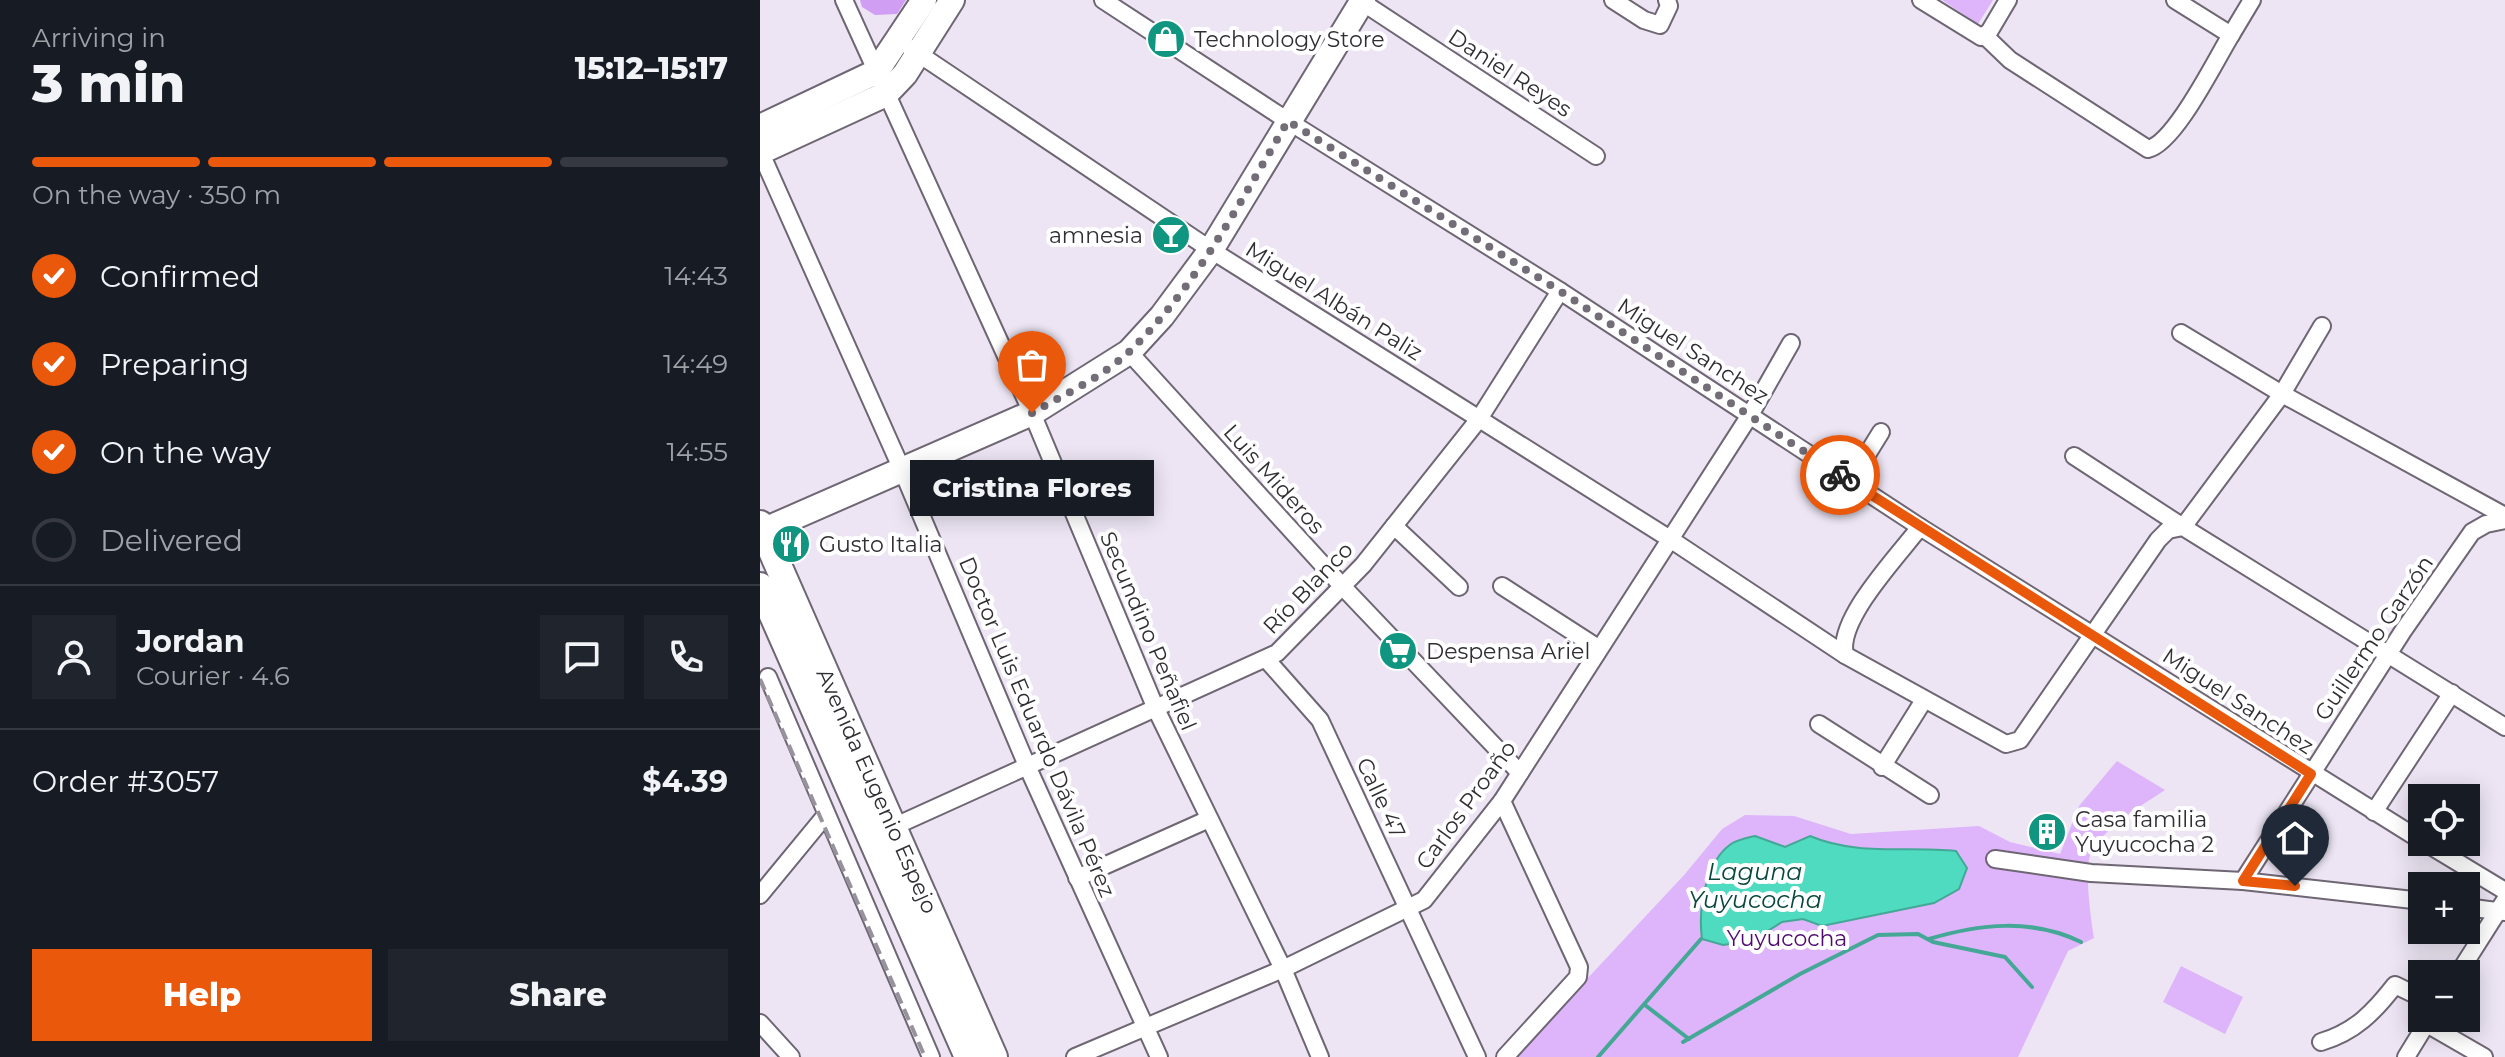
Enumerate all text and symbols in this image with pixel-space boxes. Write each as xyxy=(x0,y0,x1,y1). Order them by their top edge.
shop icon: Technology Store xyxy=(1145,18,1187,60)
text: Arriving in xyxy=(32,22,166,54)
street label: Daniel Reyes xyxy=(1443,23,1577,123)
place label: Technology Store xyxy=(1194,26,1385,53)
text: 15:12–15:17 xyxy=(575,50,728,87)
text: 3 min xyxy=(32,52,185,115)
text: On the way · 350 m xyxy=(32,179,281,211)
bar icon: amnesia xyxy=(1150,214,1192,256)
place label: amnesia xyxy=(1049,222,1143,249)
street label: Miguel Albán Paliz xyxy=(1241,236,1427,366)
icon: check xyxy=(32,254,76,298)
text: Confirmed xyxy=(100,258,260,295)
text: 14:43 xyxy=(664,260,728,292)
street label: Miguel Sanchez xyxy=(1612,292,1774,410)
pin xyxy=(998,331,1066,413)
icon: check xyxy=(32,342,76,386)
icon: bag xyxy=(1010,343,1054,387)
text: Preparing xyxy=(100,346,249,383)
text: 14:49 xyxy=(663,348,728,380)
street label: Luis Mideros xyxy=(1218,419,1330,540)
icon: check xyxy=(32,430,76,474)
text: On the way xyxy=(100,434,271,471)
courier xyxy=(1800,435,1880,515)
text: 14:55 xyxy=(666,436,728,468)
icon: bike xyxy=(1818,453,1862,497)
callout: Cristina Flores xyxy=(910,461,1154,517)
text: Cristina Flores xyxy=(933,472,1131,504)
text: Delivered xyxy=(100,522,243,559)
restaurant icon: Gusto Italia xyxy=(770,523,812,565)
street label: Secundino Peñafiel xyxy=(1094,528,1202,734)
place label: Gusto Italia xyxy=(819,531,943,558)
street label: Río Blanco xyxy=(1257,536,1359,640)
street label: Guillermo Garzón xyxy=(2309,550,2439,726)
street label: Doctor Luis Eduardo Dávila Pérez xyxy=(953,553,1121,901)
button: person xyxy=(32,615,116,699)
button: chat xyxy=(540,615,624,699)
button: phone xyxy=(644,615,728,699)
text: Jordan xyxy=(136,623,245,660)
supermarket icon: Despensa Ariel xyxy=(1377,630,1419,672)
place label: Despensa Ariel xyxy=(1426,638,1590,665)
street label: Miguel Sanchez xyxy=(2157,642,2319,760)
text: Courier · 4.6 xyxy=(136,660,290,692)
street label: Avenida Eugenio Espejo xyxy=(811,664,943,918)
street label: Carlos Proaño xyxy=(1410,735,1522,875)
street label: Calle 47 xyxy=(1351,753,1411,843)
text: Order #3057 xyxy=(32,763,219,800)
text: $4.39 xyxy=(642,763,728,800)
map controls xyxy=(2408,784,2480,1032)
button: locate xyxy=(2408,784,2480,856)
pin xyxy=(2261,804,2329,886)
place label: Casa familia Yuyucocha 2 xyxy=(2075,806,2214,858)
building icon: Casa familia Yuyucocha 2 xyxy=(2026,811,2068,853)
icon: home xyxy=(2273,816,2317,860)
water label: Laguna Yuyucocha xyxy=(1688,857,1822,914)
button: + xyxy=(2408,872,2480,944)
park label: Yuyucocha xyxy=(1727,925,1847,952)
button: Help xyxy=(32,949,372,1041)
button: Share xyxy=(388,949,728,1041)
button: − xyxy=(2408,960,2480,1032)

